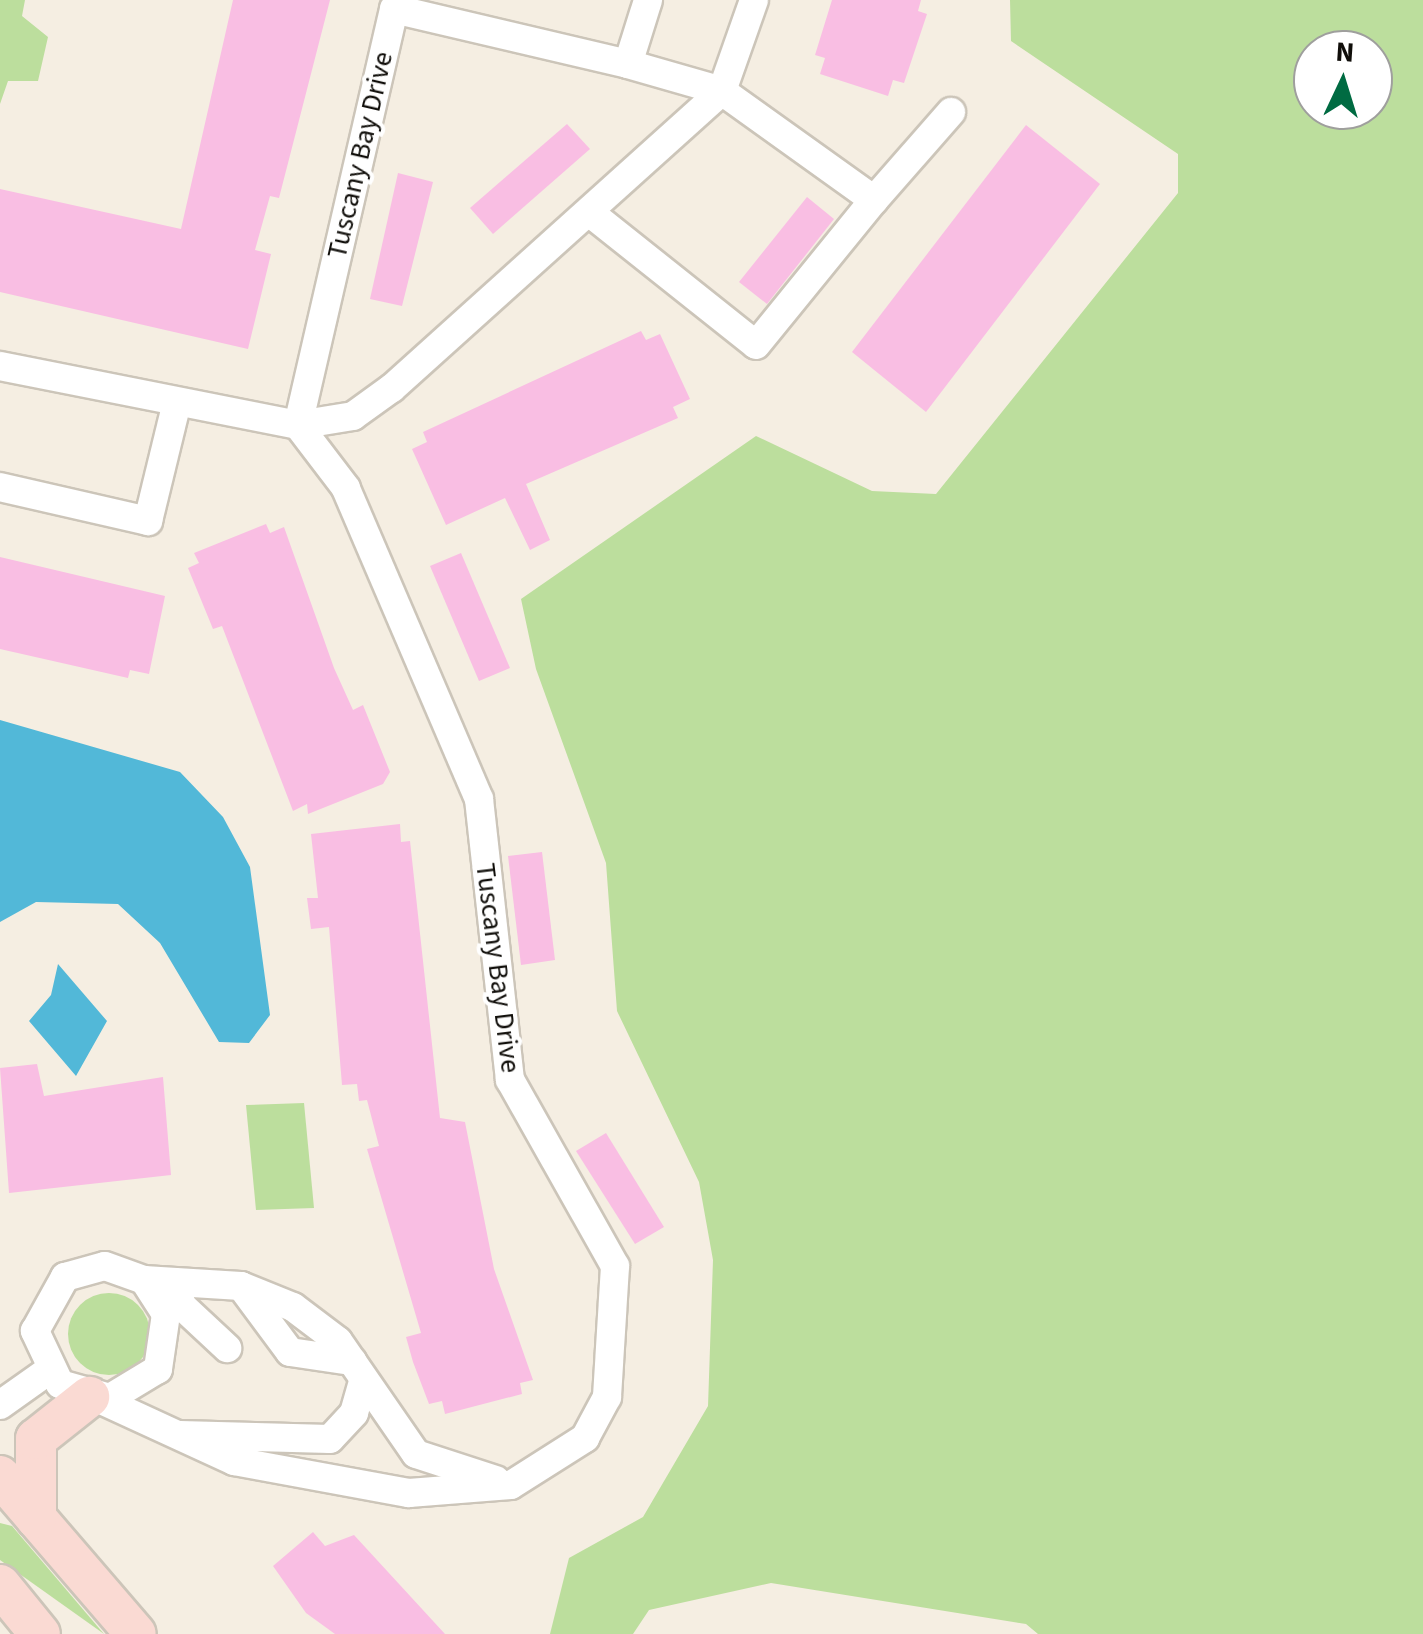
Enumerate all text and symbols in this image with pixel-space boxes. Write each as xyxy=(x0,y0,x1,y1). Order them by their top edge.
north arrow xyxy=(1293,30,1393,130)
text: N xyxy=(1334,31,1356,73)
street label: Tuscany Bay Drive xyxy=(320,48,400,262)
street label: Tuscany Bay Drive xyxy=(468,861,528,1075)

